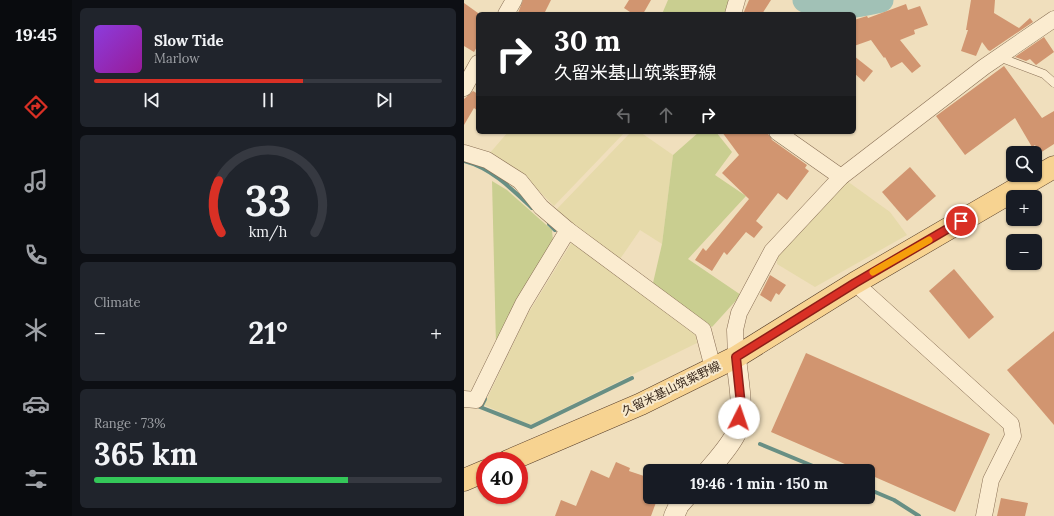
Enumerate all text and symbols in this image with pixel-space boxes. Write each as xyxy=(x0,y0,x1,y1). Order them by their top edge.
text: 19:45 xyxy=(15,23,57,46)
text: 30 m xyxy=(554,23,621,59)
icon: right xyxy=(488,28,540,80)
text: Slow Tide xyxy=(154,31,224,50)
text: Marlow xyxy=(154,50,200,67)
text: 久留米基山筑紫野線 xyxy=(554,61,716,84)
icon: previous xyxy=(141,89,163,111)
icon: pause xyxy=(257,89,279,111)
icon: next xyxy=(373,89,395,111)
icon: directions xyxy=(22,93,50,121)
icon: left xyxy=(613,104,635,126)
icon: ahead xyxy=(655,104,677,126)
icon: right xyxy=(697,104,719,126)
map controls xyxy=(1006,146,1042,270)
button: search xyxy=(1006,146,1042,182)
icon: music xyxy=(22,167,50,195)
text: 33 xyxy=(245,173,291,226)
button: + xyxy=(1006,190,1042,226)
pin xyxy=(944,204,978,238)
icon: arrive xyxy=(950,210,972,232)
text: km/h xyxy=(249,222,288,241)
button: − xyxy=(1006,234,1042,270)
icon: phone xyxy=(22,241,50,269)
text: Climate xyxy=(94,294,141,311)
text: 21° xyxy=(248,314,288,352)
icon: climate xyxy=(22,316,50,344)
text: − xyxy=(94,319,106,347)
text: + xyxy=(430,319,442,347)
street label: 久留米基山筑紫野線 xyxy=(619,358,723,418)
icon: car xyxy=(22,390,50,418)
position arrow xyxy=(718,397,760,439)
text: Range · 73% xyxy=(94,415,166,432)
text: 365 km xyxy=(94,435,198,473)
speed limit sign: 40 xyxy=(476,452,528,504)
icon: filters xyxy=(22,465,50,493)
text: 19:46 · 1 min · 150 m xyxy=(690,474,828,493)

